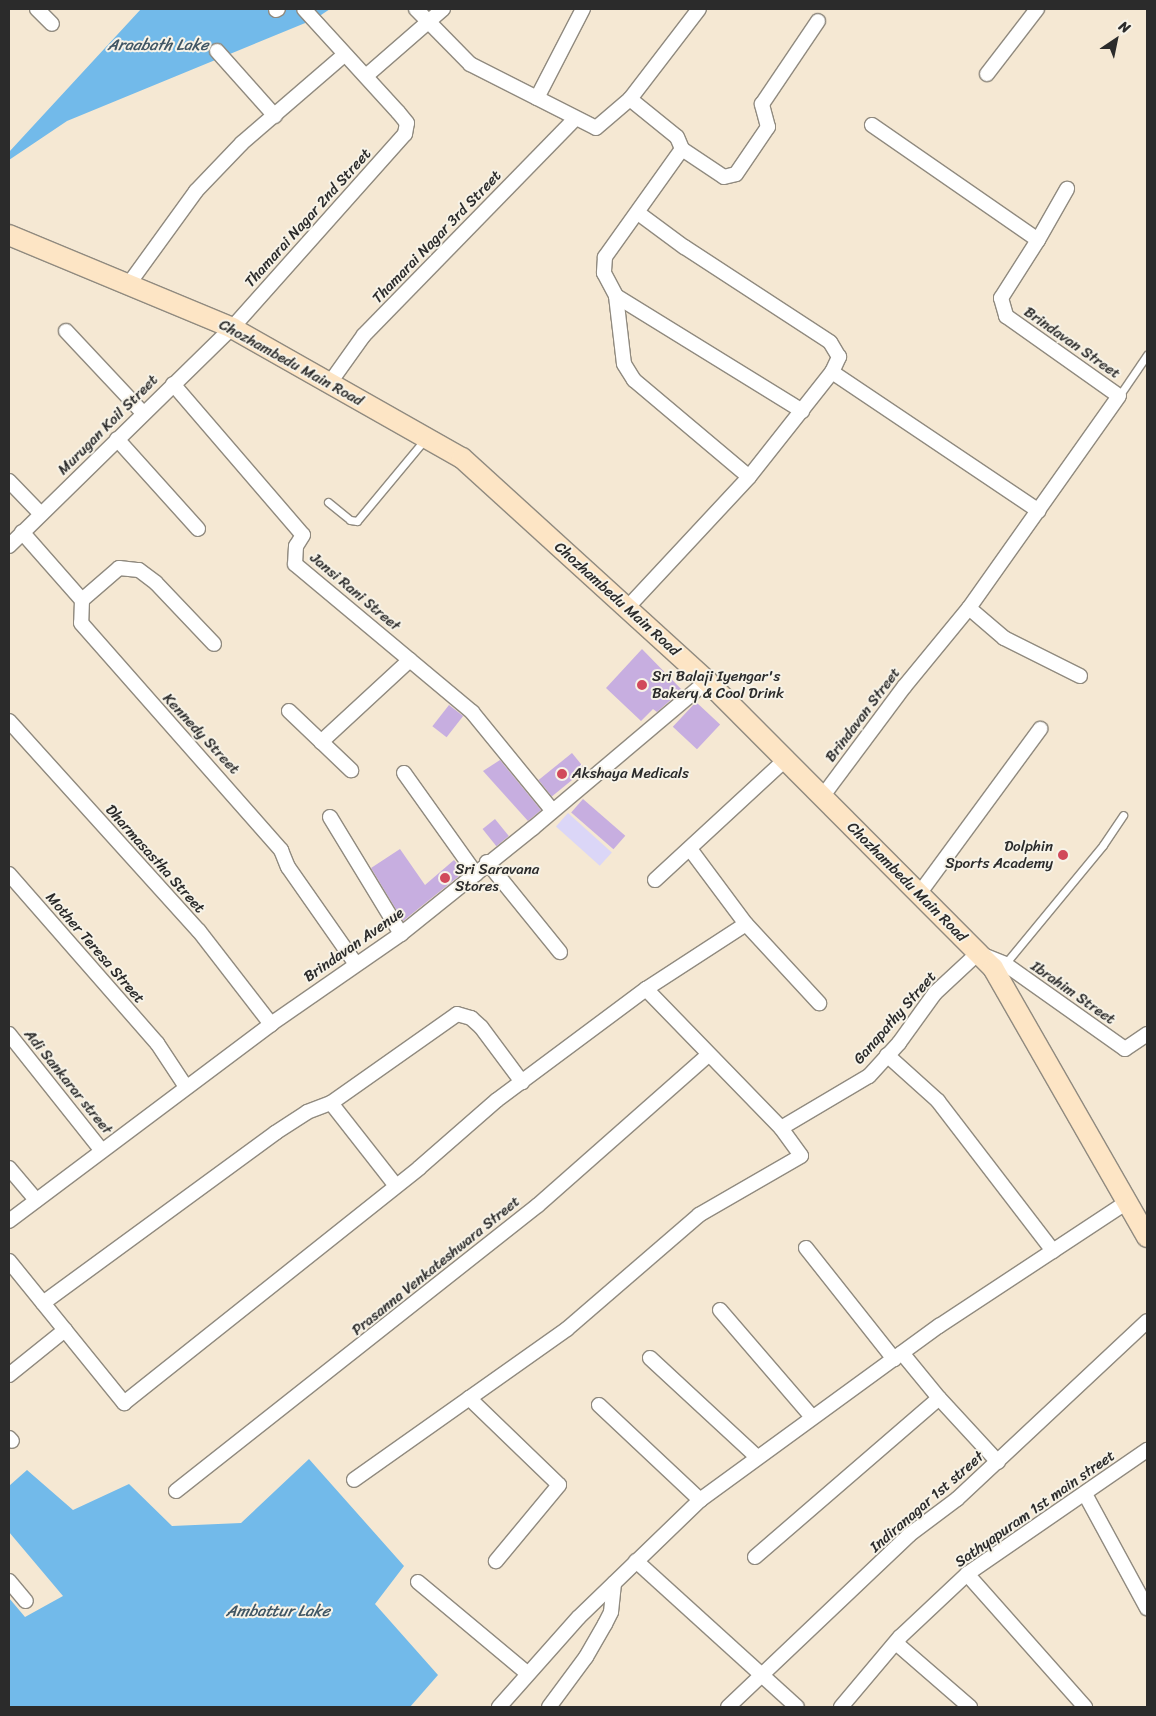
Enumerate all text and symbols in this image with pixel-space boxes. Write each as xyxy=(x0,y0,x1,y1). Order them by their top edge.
text: N xyxy=(1114,14,1136,40)
north arrow xyxy=(1091,15,1141,65)
water label: Araabath Lake xyxy=(108,35,208,55)
street label: Thamarai Nagar 2nd Street xyxy=(241,145,375,291)
street label: Thamarai Nagar 3rd Street xyxy=(369,167,505,307)
street label: Brindavan Street xyxy=(1020,303,1124,383)
street label: Chozhambedu Main Road xyxy=(216,316,366,410)
street label: Murugan Koil Street xyxy=(54,371,162,479)
street label: Chozhambedu Main Road xyxy=(551,538,683,660)
street label: Jansi Rani Street xyxy=(306,548,404,636)
street label: Brindavan Street xyxy=(822,664,904,766)
place label: Sri Balaji Iyengar's Bakery & Cool Drink xyxy=(652,667,784,702)
marker: Sri Balaji Iyengar's Bakery & Cool Drink xyxy=(636,679,648,691)
street label: Kennedy Street xyxy=(159,690,243,778)
place label: Akshaya Medicals xyxy=(572,765,689,783)
marker: Akshaya Medicals xyxy=(556,768,568,780)
street label: Dharmasastha Street xyxy=(102,801,208,917)
street label: Chozhambedu Main Road xyxy=(843,818,971,946)
place label: Dolphin Sports Academy xyxy=(945,837,1053,872)
marker: Dolphin Sports Academy xyxy=(1057,849,1069,861)
place label: Sri Saravana Stores xyxy=(455,860,539,895)
marker: Sri Saravana Stores xyxy=(439,872,451,884)
street label: Mother Teresa Street xyxy=(41,888,149,1008)
street label: Brindavan Avenue xyxy=(301,904,407,986)
street label: Ibrahim Street xyxy=(1027,957,1119,1029)
street label: Ganapathy Street xyxy=(850,968,940,1068)
street label: Adi Sankarar street xyxy=(20,1025,116,1139)
street label: Prasanna Venkateshwara Street xyxy=(348,1193,524,1339)
street label: Indiranagar 1st street xyxy=(866,1447,988,1557)
street label: Sathyapuram 1st main street xyxy=(951,1447,1119,1571)
water label: Ambattur Lake xyxy=(226,1601,330,1621)

